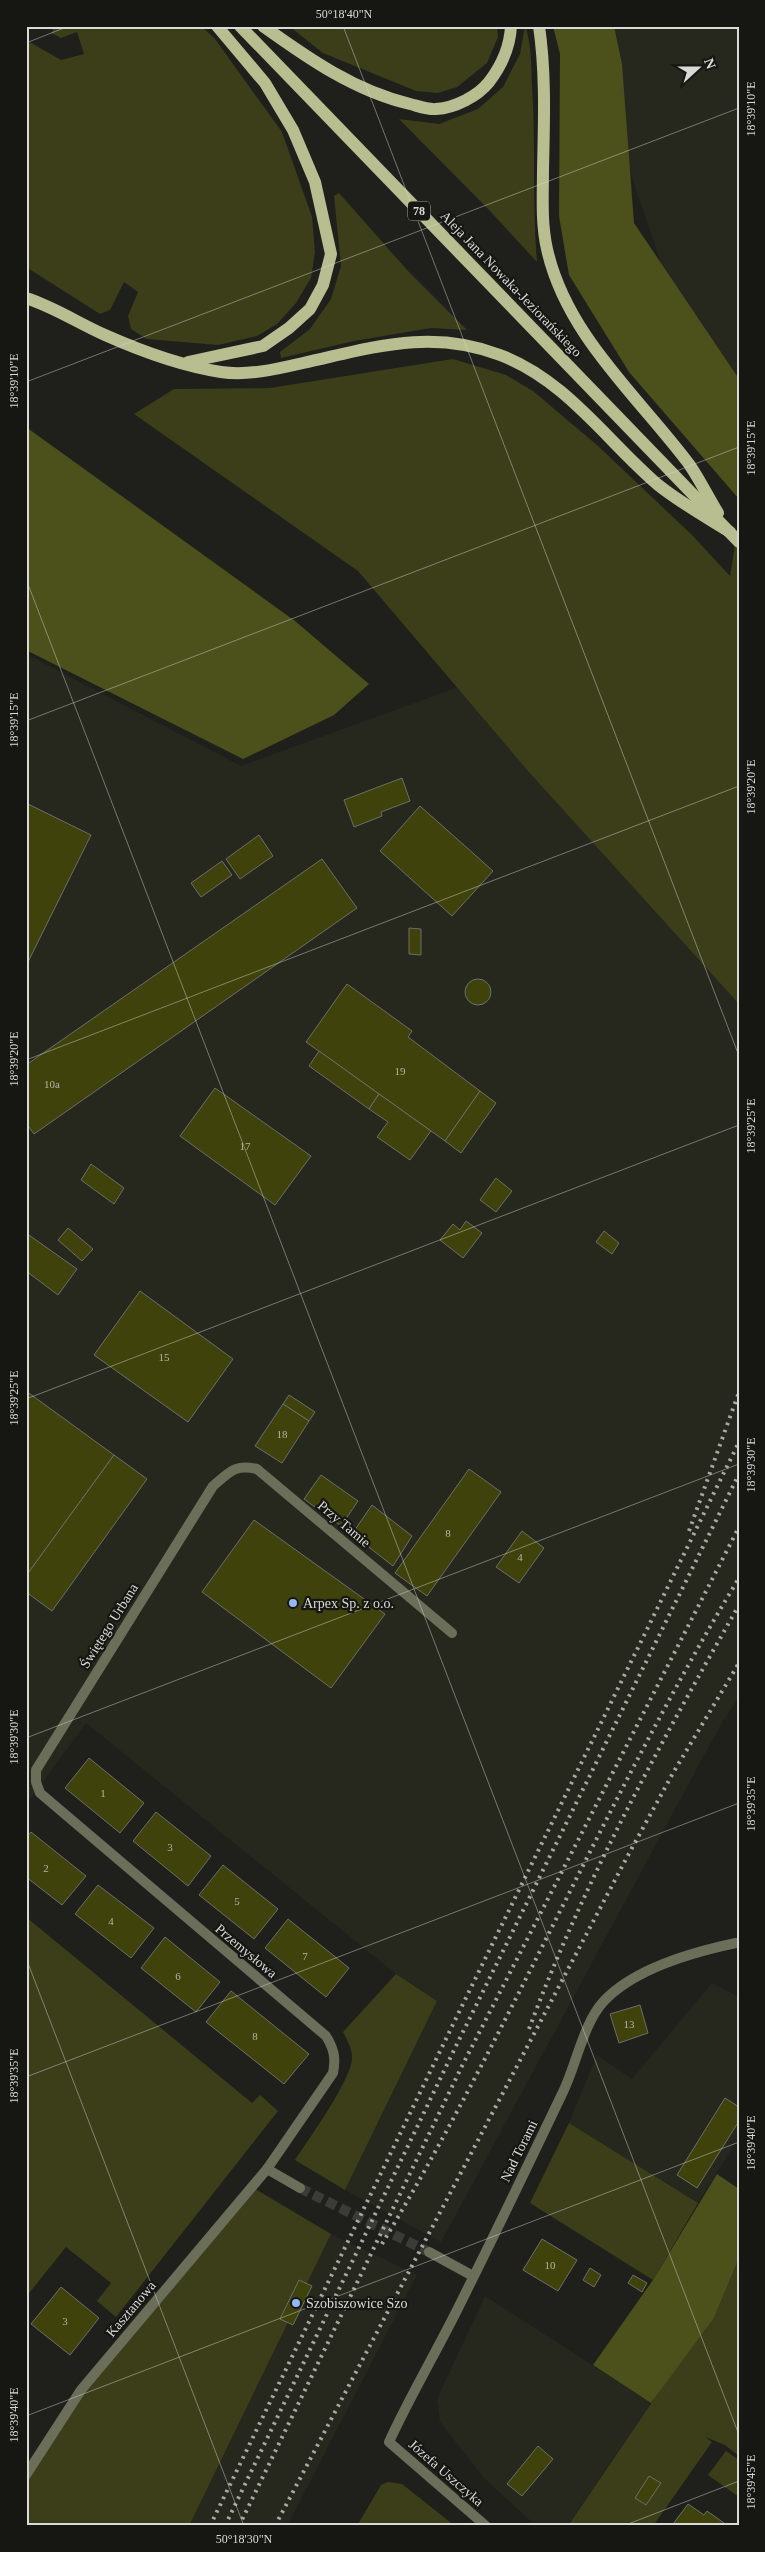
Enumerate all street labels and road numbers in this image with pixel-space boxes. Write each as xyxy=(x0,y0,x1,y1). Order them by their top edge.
road number: 78 xyxy=(408,202,430,220)
street label: Aleja Jana Nowaka-Jeziorańskiego xyxy=(437,208,585,360)
street label: Przy Tamie xyxy=(315,1498,373,1550)
street label: Świętego Urbana xyxy=(76,1580,141,1671)
street label: Przemysłowa xyxy=(212,1921,280,1981)
street label: Nad Torami xyxy=(498,2118,540,2184)
street label: Kasztanowa xyxy=(103,2277,159,2340)
street label: Józefa Uszczyka xyxy=(406,2437,487,2510)

